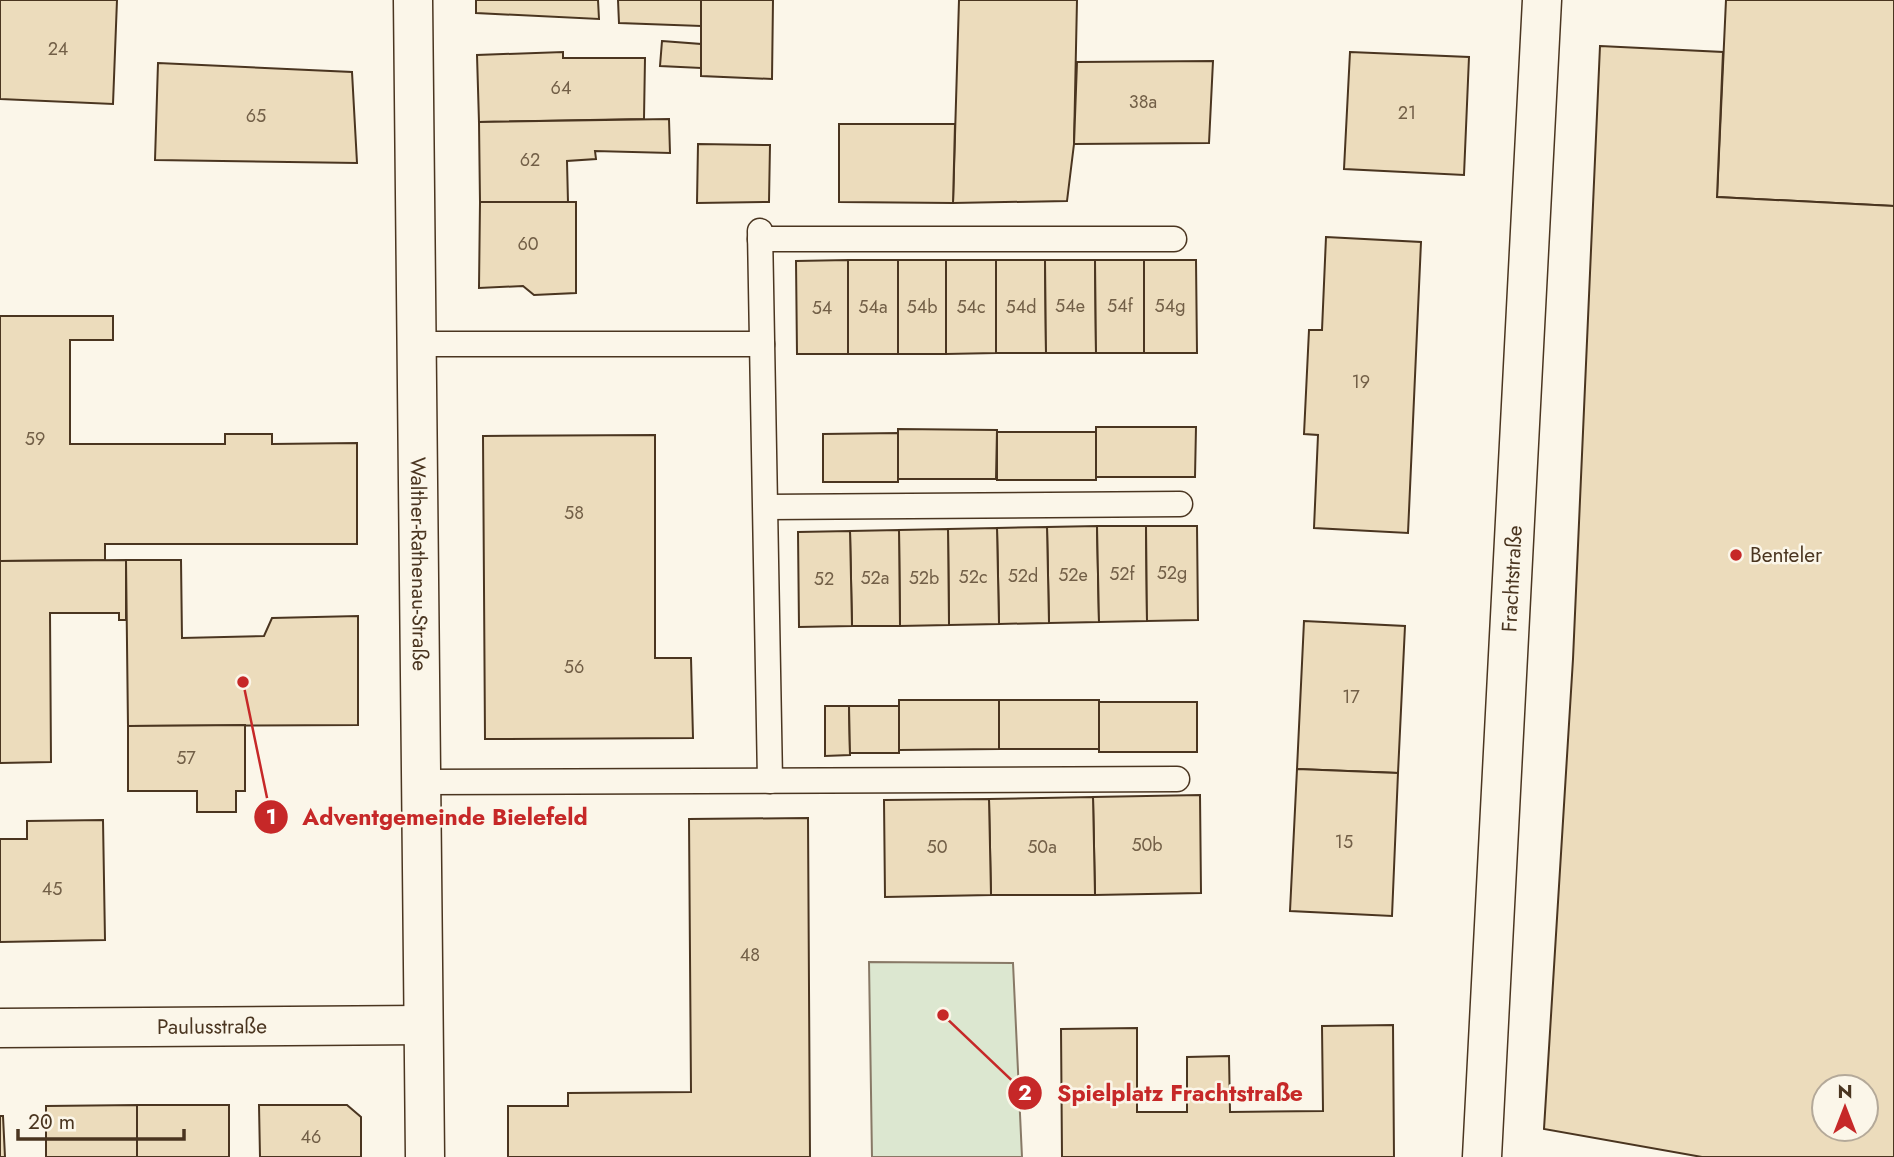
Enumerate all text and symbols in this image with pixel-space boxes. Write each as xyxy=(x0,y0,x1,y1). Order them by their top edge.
house number: 24 xyxy=(48,36,68,62)
house number: 64 xyxy=(551,75,571,101)
house number: 38a xyxy=(1129,89,1157,115)
house number: 21 xyxy=(1398,100,1416,126)
house number: 65 xyxy=(246,103,266,129)
house number: 62 xyxy=(520,147,540,173)
house number: 60 xyxy=(517,231,539,257)
house number: 54e xyxy=(1055,293,1085,319)
house number: 54f xyxy=(1107,293,1134,319)
house number: 54g xyxy=(1155,293,1185,319)
house number: 54a xyxy=(858,294,888,320)
house number: 54b xyxy=(907,294,937,320)
house number: 54c xyxy=(956,294,986,320)
house number: 54d xyxy=(1006,294,1036,320)
house number: 54 xyxy=(812,295,832,321)
house number: 19 xyxy=(1352,369,1370,395)
house number: 59 xyxy=(25,426,45,452)
street label: Walther-Rathenau-Straße xyxy=(403,457,435,671)
house number: 58 xyxy=(564,500,584,526)
street label: Frachtstraße xyxy=(1494,524,1530,633)
place label: Benteler xyxy=(1750,540,1823,570)
marker: Benteler xyxy=(1728,547,1744,563)
house number: 52g xyxy=(1157,560,1187,586)
house number: 52f xyxy=(1109,561,1136,587)
house number: 52e xyxy=(1058,562,1088,588)
house number: 52d xyxy=(1008,563,1038,589)
house number: 52c xyxy=(959,564,988,590)
house number: 52a xyxy=(860,565,890,591)
house number: 52b xyxy=(909,565,939,591)
house number: 52 xyxy=(814,566,834,592)
house number: 56 xyxy=(564,654,584,680)
house number: 17 xyxy=(1342,684,1360,710)
house number: 57 xyxy=(176,745,196,771)
callout: Adventgemeinde Bielefeld xyxy=(253,795,602,839)
text: Adventgemeinde Bielefeld xyxy=(301,800,588,834)
text: 1 xyxy=(266,802,276,832)
house number: 15 xyxy=(1335,829,1353,855)
house number: 50b xyxy=(1131,832,1163,858)
house number: 50 xyxy=(927,834,948,860)
house number: 50a xyxy=(1027,834,1057,860)
house number: 45 xyxy=(42,876,62,902)
house number: 48 xyxy=(740,942,760,968)
street label: Paulusstraße xyxy=(157,1011,267,1042)
callout: Spielplatz Frachtstraße xyxy=(1008,1071,1317,1115)
north arrow xyxy=(1810,1073,1880,1143)
text: Spielplatz Frachtstraße xyxy=(1057,1076,1303,1110)
text: 2 xyxy=(1018,1078,1032,1108)
text: N xyxy=(1837,1078,1853,1105)
scale bar xyxy=(18,1098,184,1142)
text: 20 m xyxy=(28,1107,75,1137)
house number: 46 xyxy=(301,1124,321,1150)

